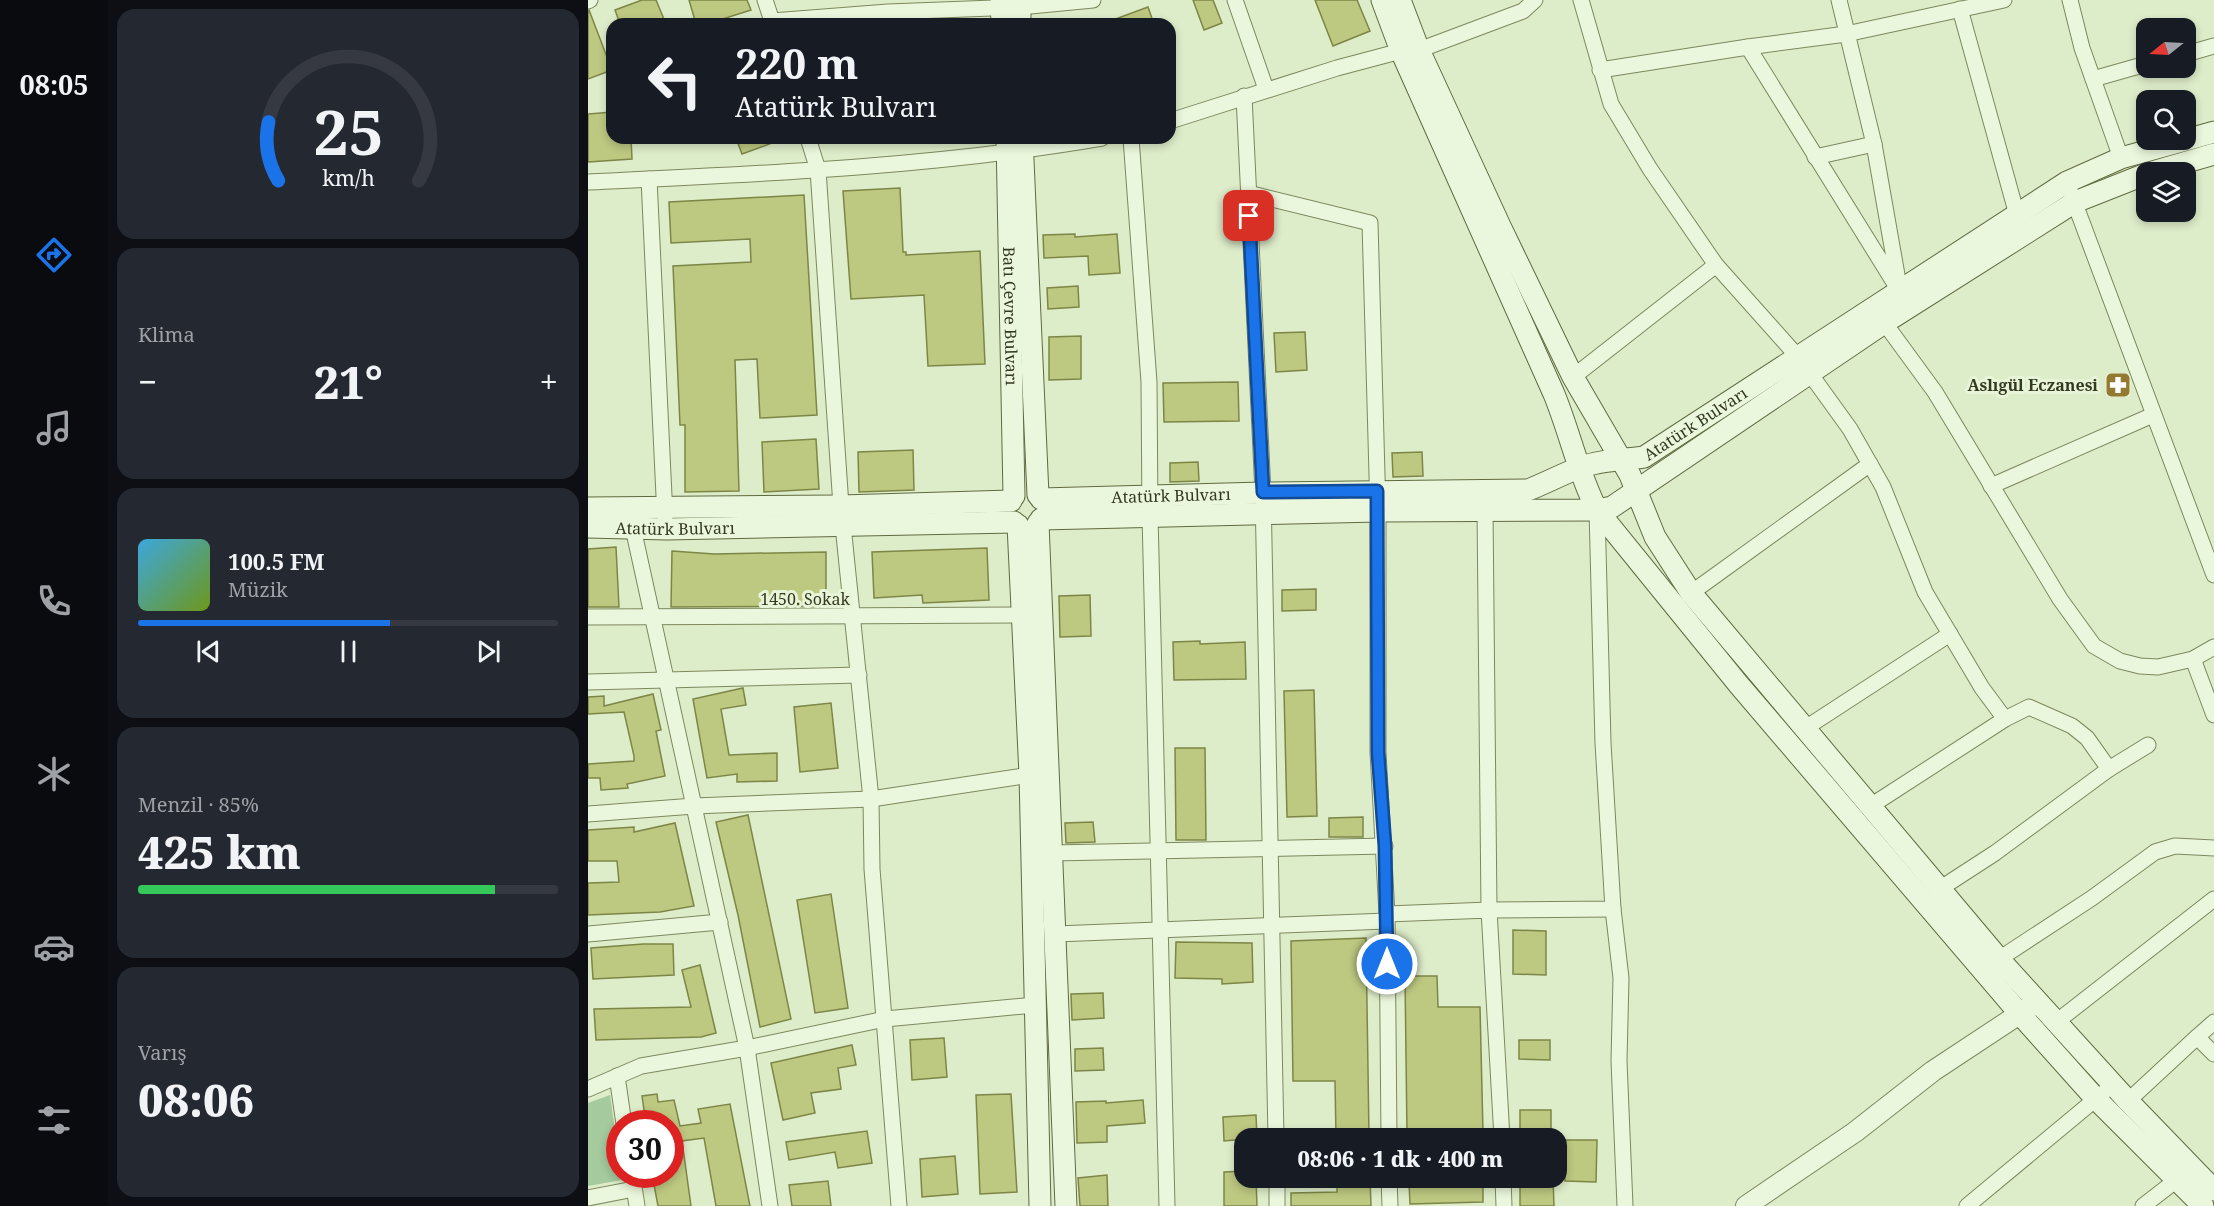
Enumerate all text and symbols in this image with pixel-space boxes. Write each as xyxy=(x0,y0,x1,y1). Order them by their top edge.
north arrow xyxy=(2136,18,2196,78)
map controls xyxy=(2136,18,2196,222)
text: 220 m xyxy=(735,34,859,91)
icon: left xyxy=(636,42,714,120)
text: 08:05 xyxy=(19,66,89,103)
text: 25 xyxy=(313,88,383,173)
text: Atatürk Bulvarı xyxy=(735,88,936,125)
button: search xyxy=(2136,90,2196,150)
button: layers xyxy=(2136,162,2196,222)
text: km/h xyxy=(322,164,375,193)
pin xyxy=(1223,190,1274,241)
icon: arrive xyxy=(1232,199,1265,232)
icon: directions xyxy=(33,234,75,276)
street label: Batı Çevre Bulvarı xyxy=(998,246,1023,386)
text: Klima xyxy=(138,321,195,348)
text: 21° xyxy=(314,351,383,412)
text: − xyxy=(138,359,157,404)
text: + xyxy=(540,359,558,404)
pharmacy icon: Aslıgül Eczanesi xyxy=(2103,370,2133,400)
place label: Aslıgül Eczanesi xyxy=(1967,374,2098,396)
street label: Atatürk Bulvarı xyxy=(1639,382,1751,465)
icon: music xyxy=(33,407,75,449)
street label: Atatürk Bulvarı xyxy=(1111,483,1231,508)
street label: Atatürk Bulvarı xyxy=(615,517,735,540)
text: 100.5 FM xyxy=(228,546,325,576)
text: Müzik xyxy=(228,576,288,603)
icon: phone xyxy=(33,580,75,622)
street label: 1450. Sokak xyxy=(760,588,850,610)
icon: previous xyxy=(192,635,225,668)
icon: pause xyxy=(332,635,365,668)
icon: next xyxy=(472,635,505,668)
icon: climate xyxy=(33,753,75,795)
text: Menzil · 85% xyxy=(138,791,259,818)
text: 425 km xyxy=(138,821,301,882)
icon: car xyxy=(33,926,75,968)
position arrow xyxy=(1355,932,1419,996)
text: Varış xyxy=(138,1039,186,1066)
text: 08:06 xyxy=(138,1069,254,1130)
icon: filters xyxy=(33,1099,75,1141)
speed limit sign: 30 xyxy=(606,1110,684,1188)
text: 08:06 · 1 dk · 400 m xyxy=(1298,1143,1503,1173)

